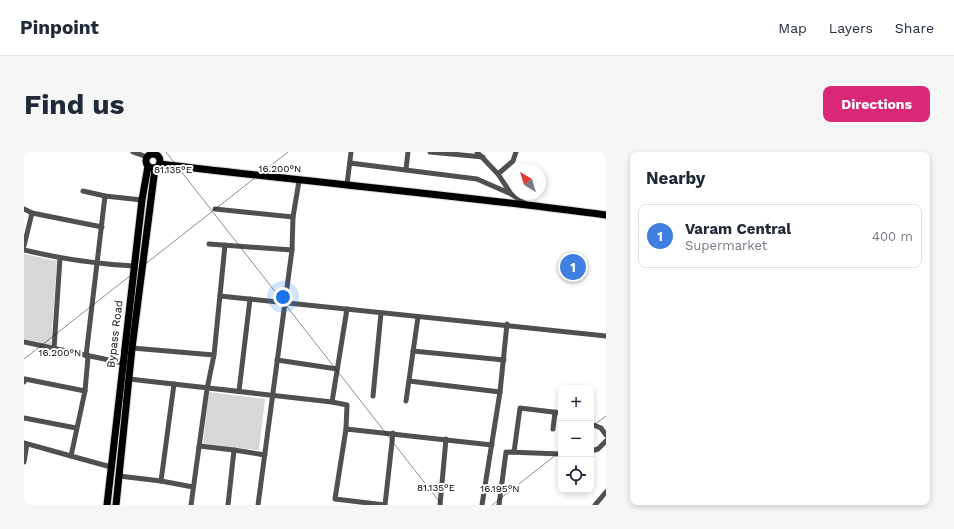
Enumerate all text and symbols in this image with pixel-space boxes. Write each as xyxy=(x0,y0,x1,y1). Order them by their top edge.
text: Pinpoint xyxy=(20,16,99,39)
text: Map xyxy=(778,20,807,36)
text: Layers xyxy=(829,20,873,36)
text: Share xyxy=(895,20,934,36)
button: Directions xyxy=(823,86,930,122)
text: Find us xyxy=(24,88,124,121)
text: 16.200°N xyxy=(259,163,301,174)
text: 81.135°E xyxy=(154,164,192,175)
north arrow xyxy=(510,164,546,200)
text: Nearby xyxy=(646,168,705,188)
text: Varam Central xyxy=(685,220,791,238)
text: 1 xyxy=(657,229,663,244)
text: 400 m xyxy=(872,229,913,244)
text: Supermarket xyxy=(685,238,767,253)
pin: 1 xyxy=(560,252,586,282)
your location xyxy=(273,287,293,307)
street label: Bypass Road xyxy=(104,299,126,369)
text: 16.200°N xyxy=(39,347,81,358)
map controls xyxy=(558,385,594,493)
button: + xyxy=(558,385,594,421)
button: − xyxy=(558,421,594,457)
button: locate xyxy=(558,457,594,493)
text: 81.135°E xyxy=(417,482,455,493)
text: 16.195°N xyxy=(480,483,520,494)

